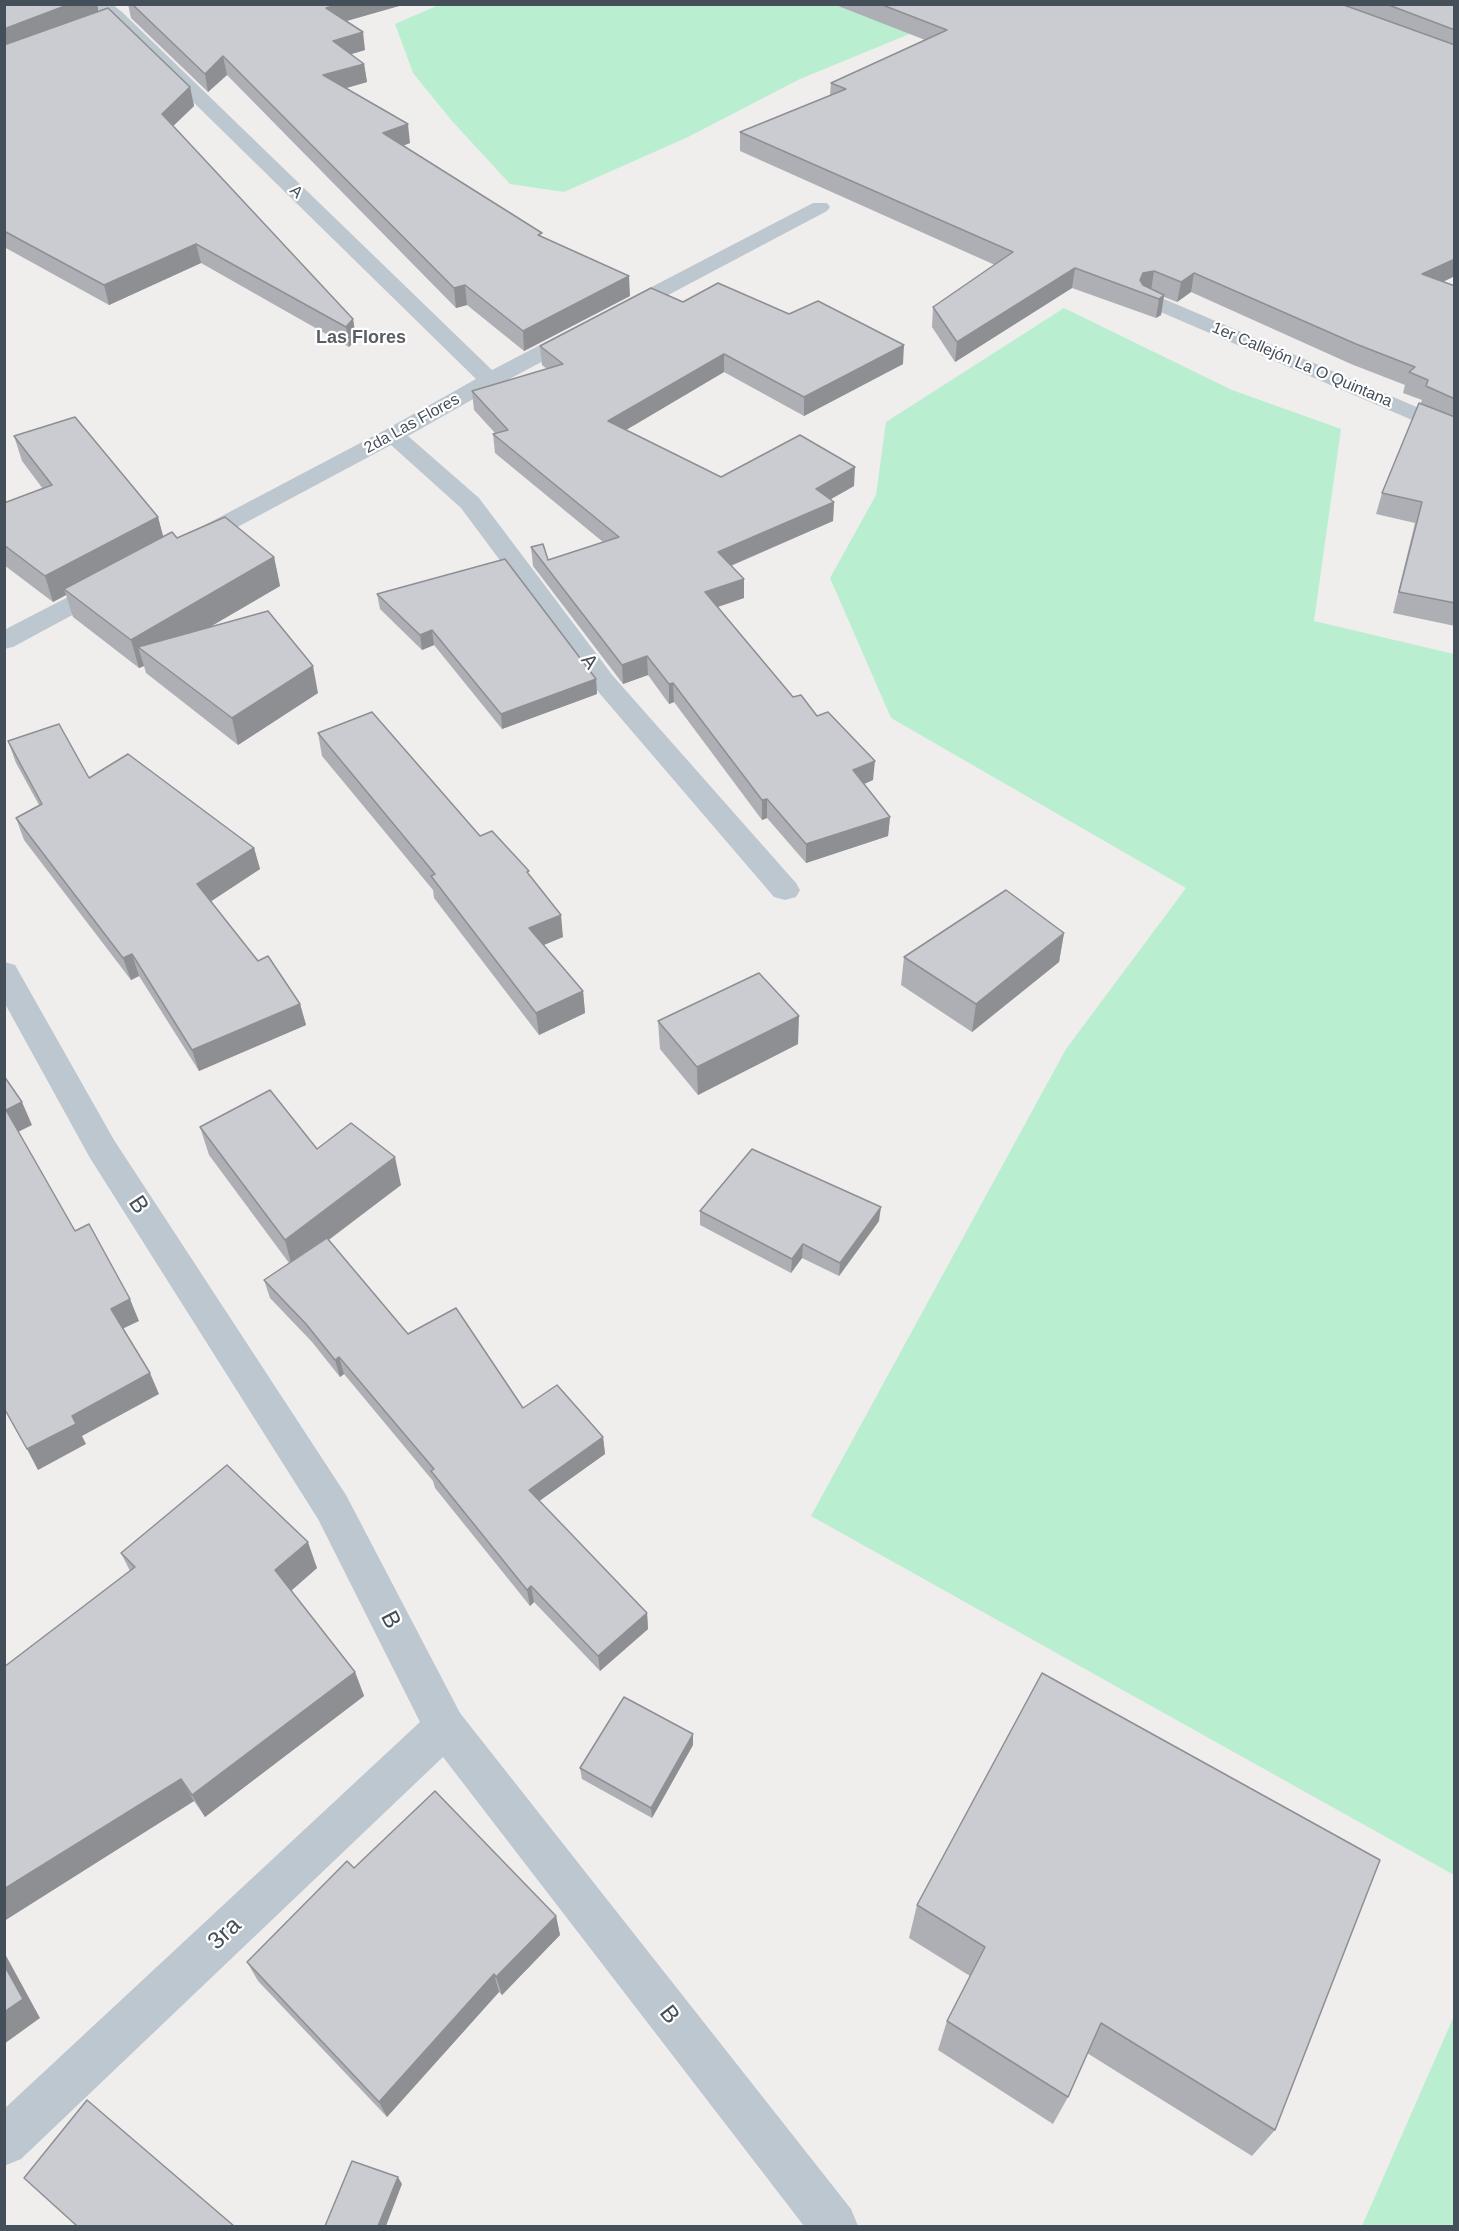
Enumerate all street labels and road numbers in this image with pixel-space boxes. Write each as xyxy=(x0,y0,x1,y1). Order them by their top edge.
street label: A xyxy=(285,181,307,203)
street label: 1er Callejón La O Quintana xyxy=(1209,318,1395,412)
street label: 2da Las Flores xyxy=(361,390,463,458)
street label: A xyxy=(575,649,603,675)
street label: B xyxy=(122,1190,154,1220)
street label: B xyxy=(374,1606,406,1634)
street label: 3ra xyxy=(202,1912,248,1956)
street label: B xyxy=(653,2000,685,2030)

